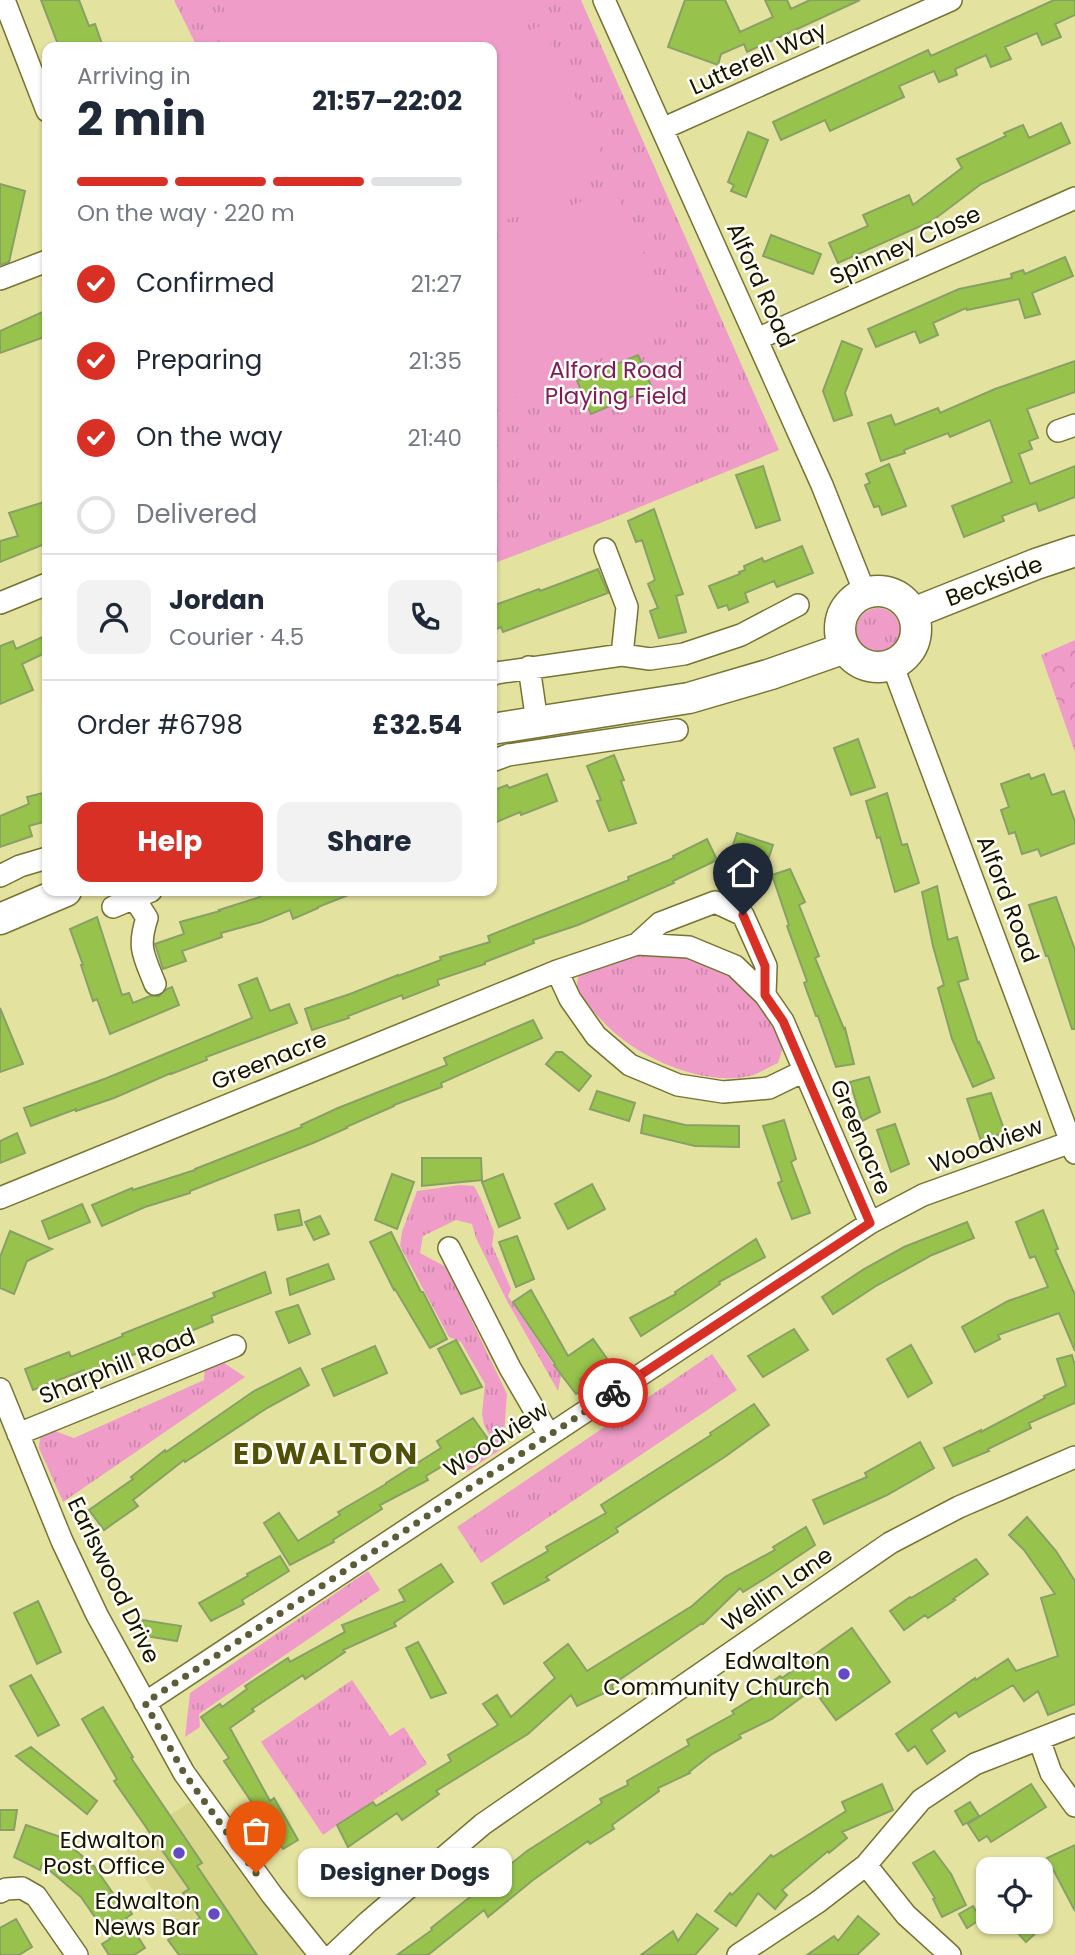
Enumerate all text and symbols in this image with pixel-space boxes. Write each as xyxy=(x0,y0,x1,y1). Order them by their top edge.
street label: Lutterell Way xyxy=(684,13,832,102)
text: Arriving in xyxy=(77,60,191,92)
text: 21:57–22:02 xyxy=(312,83,462,119)
text: 2 min xyxy=(77,87,206,151)
text: On the way · 220 m xyxy=(77,197,295,229)
street label: Spinney Close xyxy=(825,197,985,293)
street label: Alford Road xyxy=(719,218,803,352)
icon: check xyxy=(77,265,115,303)
text: Confirmed xyxy=(136,265,274,301)
text: 21:27 xyxy=(411,268,462,300)
icon: check xyxy=(77,342,115,380)
text: Preparing xyxy=(136,342,262,378)
text: 21:35 xyxy=(409,345,462,377)
park label: Alford Road Playing Field xyxy=(545,354,687,412)
icon: check xyxy=(77,419,115,457)
text: On the way xyxy=(136,419,283,455)
text: 21:40 xyxy=(408,422,462,454)
text: Delivered xyxy=(136,496,257,532)
street label: Beckside xyxy=(941,548,1047,614)
button: person xyxy=(77,580,151,654)
button: phone xyxy=(388,580,462,654)
text: Jordan xyxy=(169,582,265,618)
text: Courier · 4.5 xyxy=(169,621,304,653)
text: Order #6798 xyxy=(77,707,243,743)
text: £32.54 xyxy=(372,707,462,743)
button: Help xyxy=(77,802,263,882)
button: Share xyxy=(277,802,462,882)
street label: Alford Road xyxy=(969,831,1047,967)
pin xyxy=(713,843,773,915)
icon: home xyxy=(724,854,762,892)
street label: Greenacre xyxy=(206,1022,332,1098)
street label: Greenacre xyxy=(822,1075,900,1199)
street label: Woodview xyxy=(925,1110,1048,1180)
street label: Sharphill Road xyxy=(34,1320,200,1412)
courier xyxy=(578,1358,648,1428)
icon: bike xyxy=(594,1374,632,1412)
street label: Woodview xyxy=(437,1393,555,1485)
district label: EDWALTON xyxy=(233,1432,419,1475)
street label: Earlswood Drive xyxy=(60,1492,168,1668)
street label: Wellin Lane xyxy=(715,1539,839,1639)
place label: Edwalton Community Church xyxy=(603,1645,830,1703)
marker: Edwalton Community Church xyxy=(836,1666,852,1682)
pin xyxy=(226,1801,286,1873)
icon: bag xyxy=(237,1812,275,1850)
place label: Edwalton Post Office xyxy=(43,1824,165,1882)
marker: Edwalton Post Office xyxy=(171,1845,187,1861)
callout: Designer Dogs xyxy=(298,1848,512,1898)
text: Designer Dogs xyxy=(320,1856,490,1888)
map controls xyxy=(976,1857,1053,1934)
button: locate xyxy=(976,1857,1053,1934)
place label: Edwalton News Bar xyxy=(94,1885,200,1943)
marker: Edwalton News Bar xyxy=(206,1906,222,1922)

